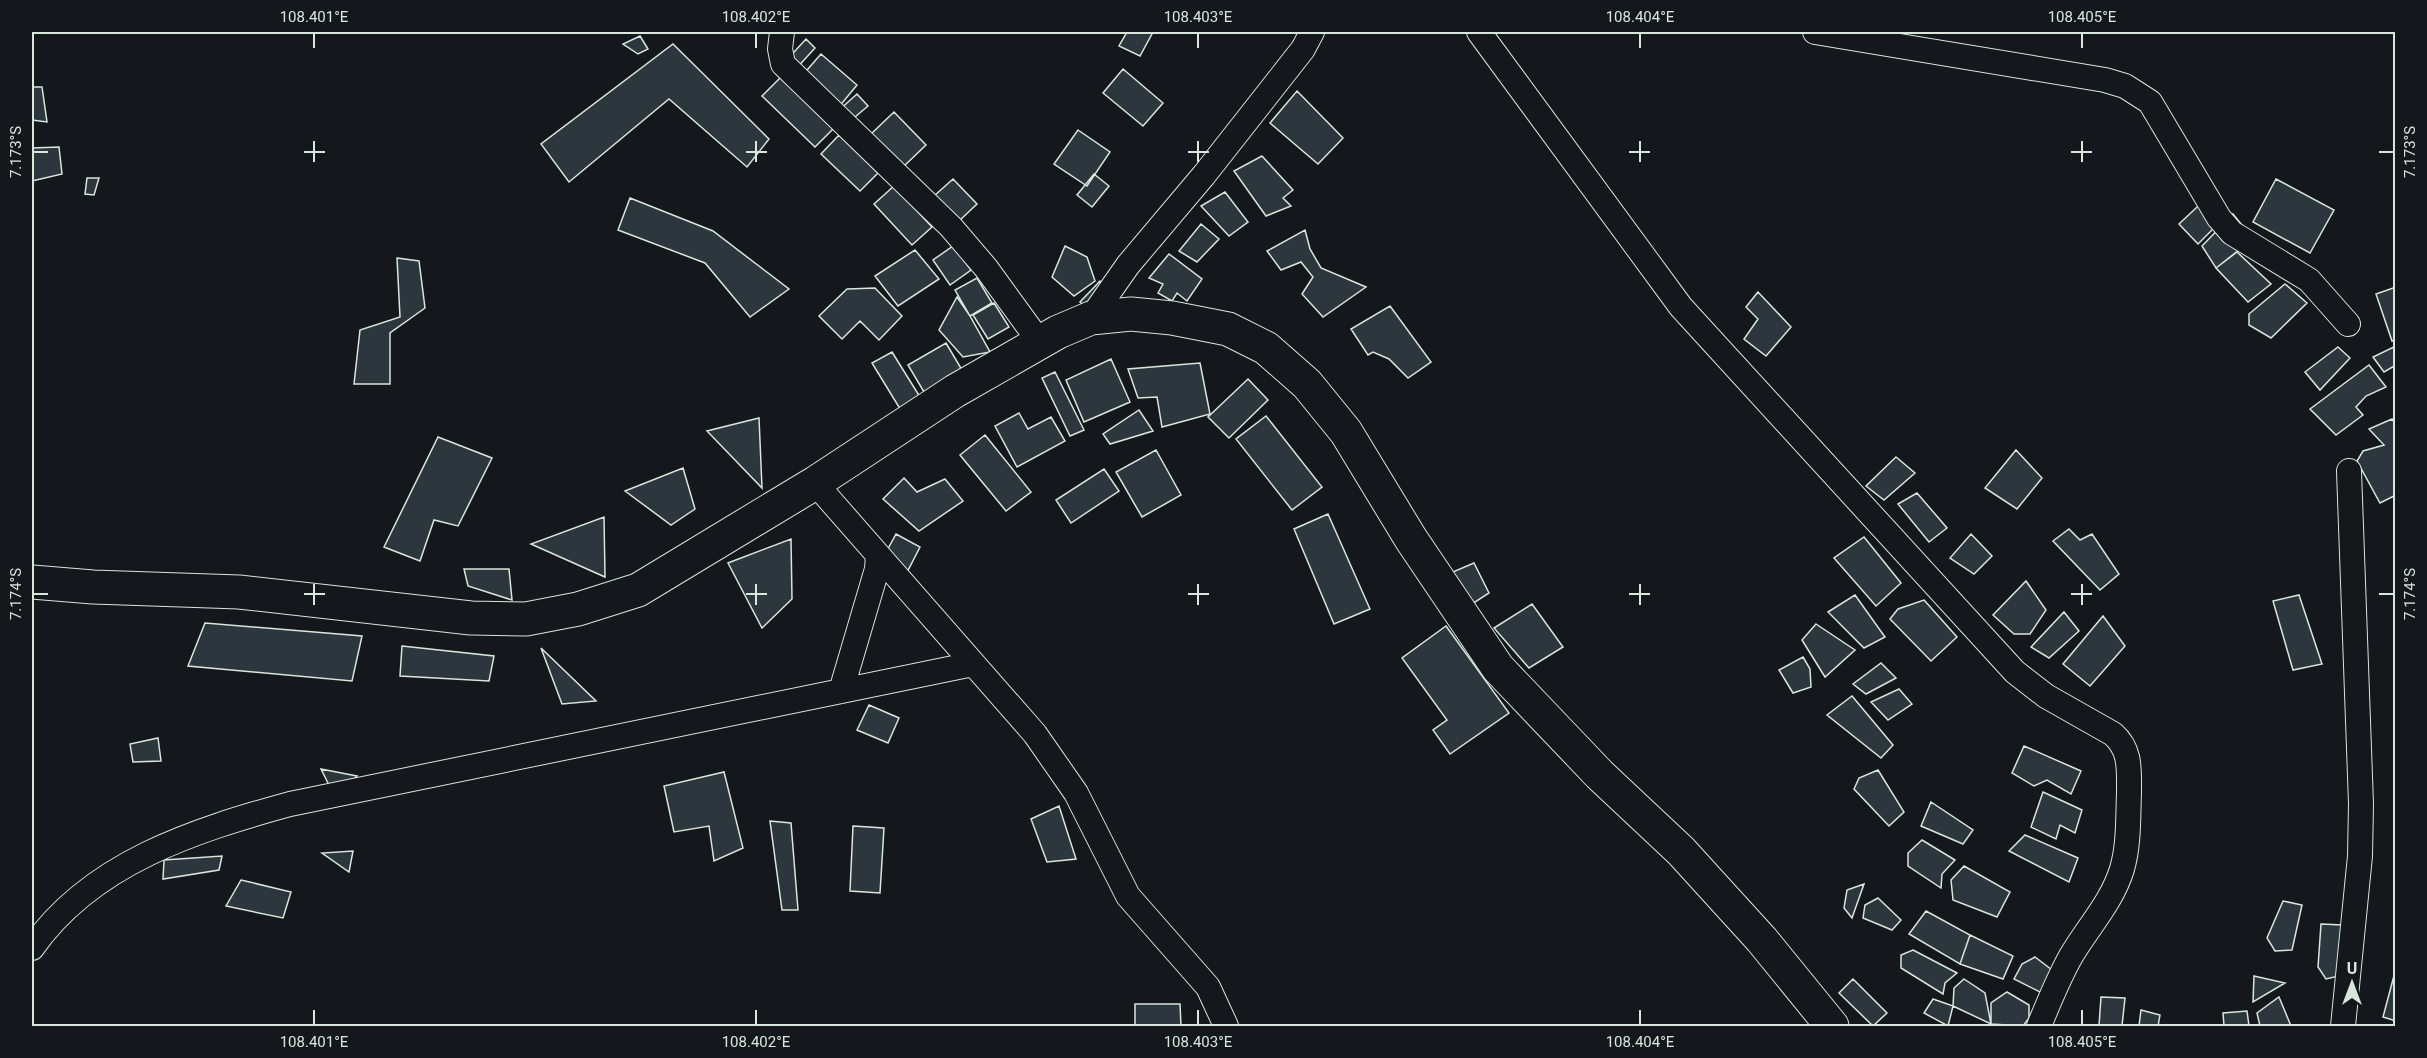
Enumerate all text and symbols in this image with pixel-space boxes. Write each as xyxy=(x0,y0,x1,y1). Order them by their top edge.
text: 108.401°E xyxy=(280,8,349,26)
text: 108.402°E xyxy=(722,8,791,26)
text: 108.403°E xyxy=(1164,8,1233,26)
text: 108.404°E xyxy=(1606,8,1675,26)
text: 108.405°E xyxy=(2048,8,2117,26)
text: 7.173°S xyxy=(7,126,25,178)
text: 7.173°S xyxy=(2401,126,2419,178)
text: 7.174°S xyxy=(7,568,25,620)
text: 7.174°S xyxy=(2401,568,2419,620)
north arrow xyxy=(2322,953,2382,1013)
text: U xyxy=(2347,959,2357,978)
text: 108.401°E xyxy=(280,1033,349,1051)
text: 108.402°E xyxy=(722,1033,791,1051)
text: 108.403°E xyxy=(1164,1033,1233,1051)
text: 108.404°E xyxy=(1606,1033,1675,1051)
text: 108.405°E xyxy=(2048,1033,2117,1051)

